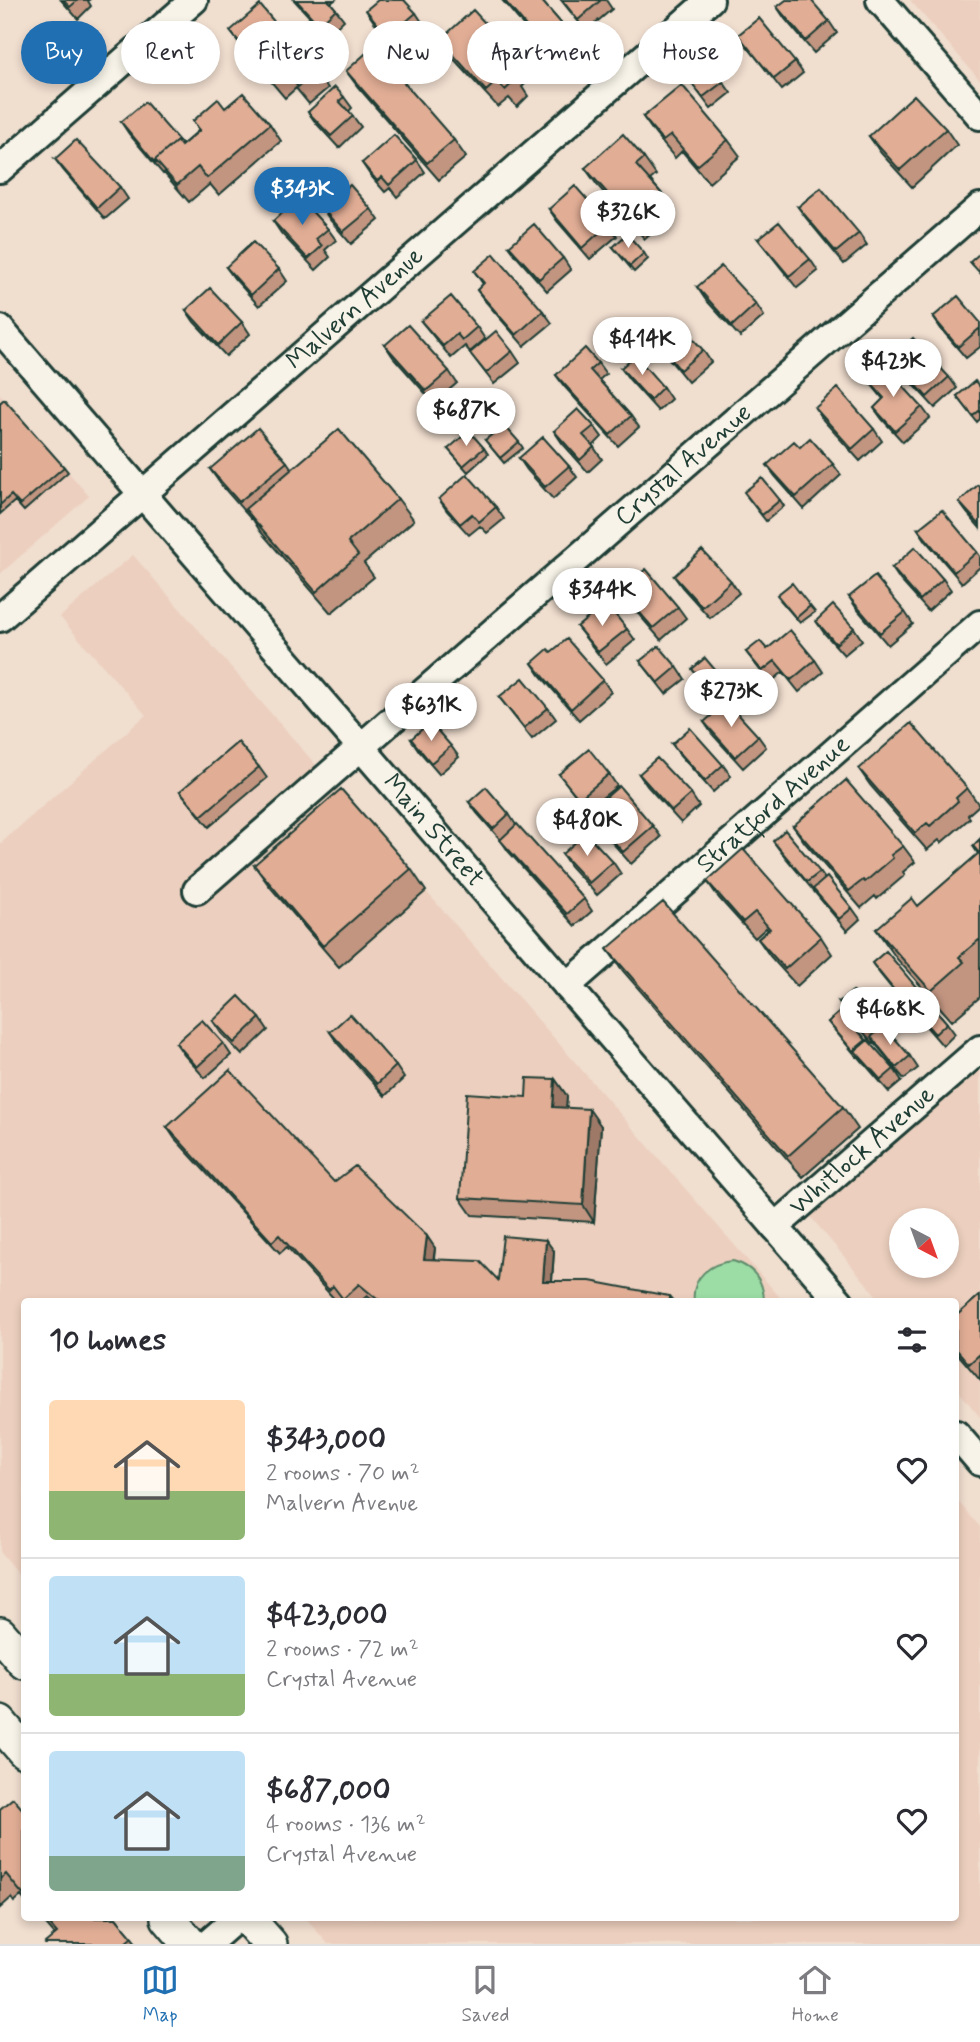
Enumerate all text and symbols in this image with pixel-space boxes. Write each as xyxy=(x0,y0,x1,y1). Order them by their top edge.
chip: Buy xyxy=(21,21,107,84)
chip: Rent xyxy=(121,21,220,84)
chip: Filters xyxy=(234,21,349,84)
chip: New xyxy=(363,21,453,84)
chip: Apartment xyxy=(467,21,624,84)
chip: House xyxy=(638,21,743,84)
pin: $343K xyxy=(253,168,351,227)
text: $343K xyxy=(270,175,334,205)
pin: $326K xyxy=(579,190,677,250)
text: $326K xyxy=(596,198,660,228)
street label: Malvern Avenue xyxy=(279,239,431,378)
pin: $414K xyxy=(593,318,691,377)
text: $414K xyxy=(609,325,675,355)
pin: $423K xyxy=(844,340,942,399)
text: $423K xyxy=(861,347,925,377)
pin: $687K xyxy=(417,388,515,448)
text: $687K xyxy=(433,396,499,426)
street label: Crystal Avenue xyxy=(608,396,759,534)
pin: $344K xyxy=(553,568,651,628)
text: $344K xyxy=(568,576,636,606)
pin: $273K xyxy=(682,670,780,729)
text: $273K xyxy=(700,677,762,707)
pin: $631K xyxy=(382,684,480,743)
text: $631K xyxy=(401,691,461,721)
street label: Stratford Avenue xyxy=(690,728,858,881)
street label: Main Street xyxy=(375,767,492,895)
pin: $480K xyxy=(538,798,636,858)
text: $480K xyxy=(552,806,622,836)
pin: $468K xyxy=(841,988,939,1047)
text: $468K xyxy=(856,995,924,1025)
street label: Whitlock Avenue xyxy=(783,1078,943,1224)
north arrow xyxy=(889,1208,959,1278)
map controls xyxy=(889,1208,959,1278)
text: 10 homes xyxy=(49,1321,166,1360)
icon: filters xyxy=(893,1321,931,1359)
text: $343,000 xyxy=(266,1420,386,1459)
icon: home xyxy=(105,1428,189,1512)
icon: heart xyxy=(893,1451,931,1489)
text: 2 rooms · 70 m² xyxy=(266,1459,420,1489)
text: Malvern Avenue xyxy=(266,1489,418,1519)
text: $423,000 xyxy=(266,1596,388,1635)
icon: home xyxy=(105,1604,189,1688)
icon: heart xyxy=(893,1627,931,1665)
text: 2 rooms · 72 m² xyxy=(266,1635,419,1665)
text: Crystal Avenue xyxy=(266,1665,417,1695)
text: $687,000 xyxy=(266,1771,391,1810)
icon: home xyxy=(105,1779,189,1863)
icon: heart xyxy=(893,1802,931,1840)
text: 4 rooms · 136 m² xyxy=(266,1810,426,1840)
text: Crystal Avenue xyxy=(266,1840,417,1870)
tab: Map xyxy=(141,1961,179,2028)
tab: Saved xyxy=(461,1961,509,2028)
tab: Home xyxy=(792,1961,839,2028)

